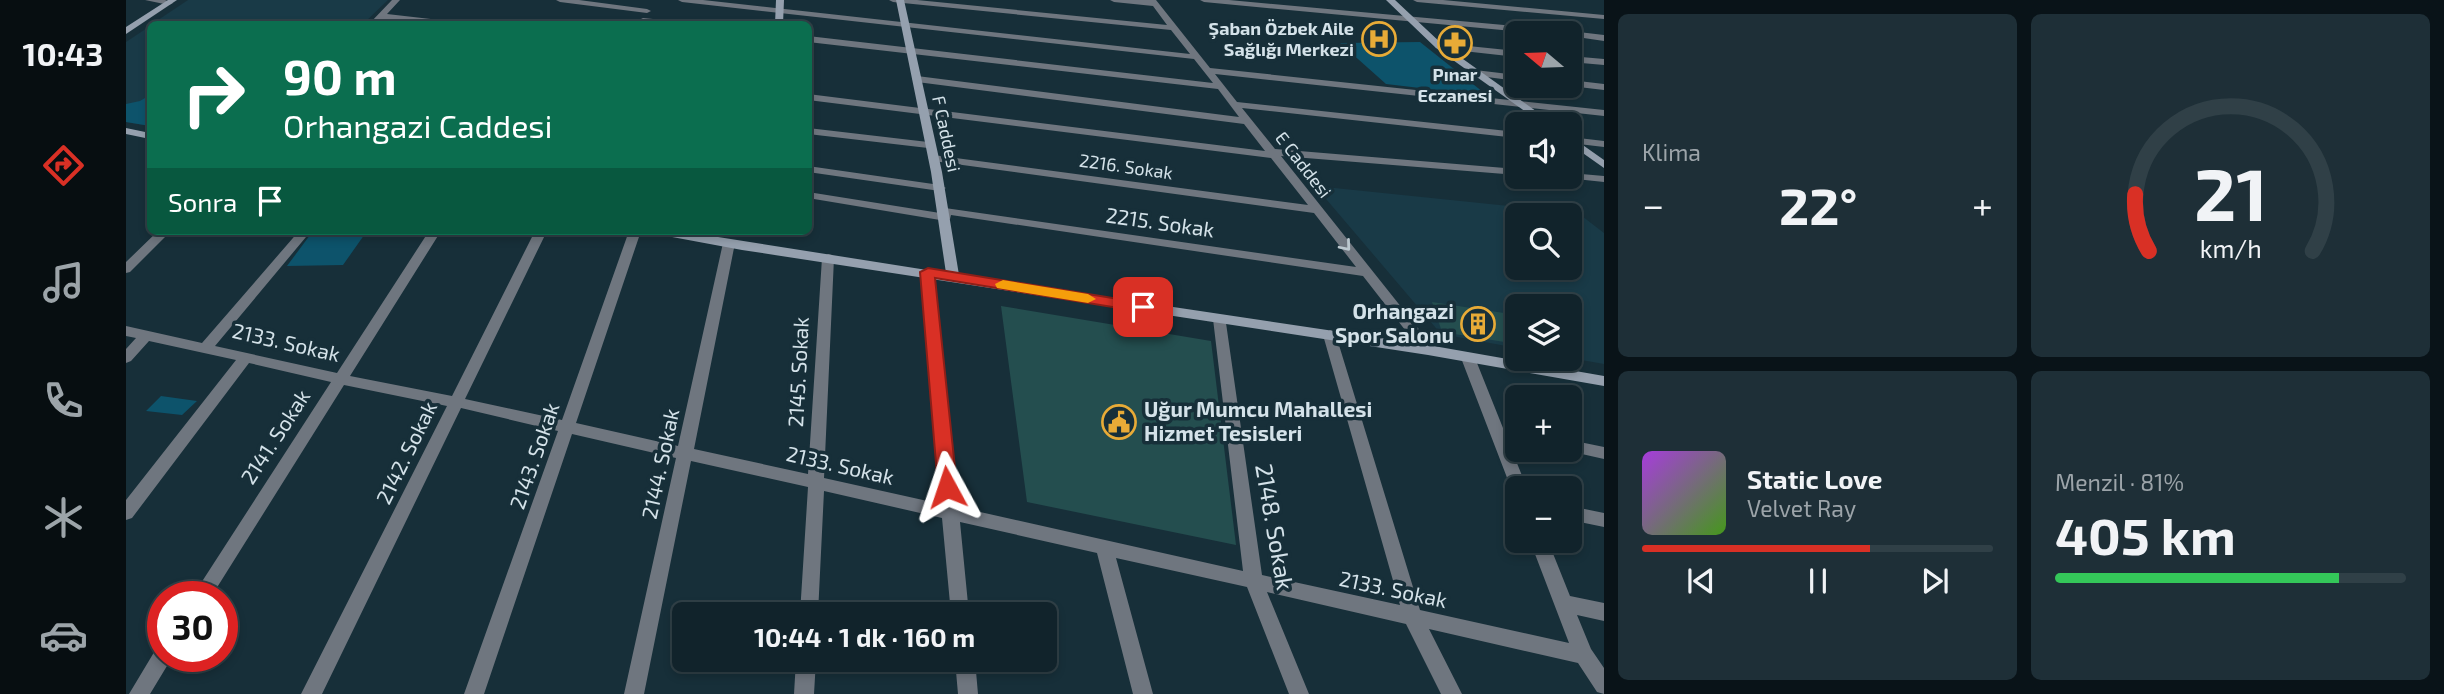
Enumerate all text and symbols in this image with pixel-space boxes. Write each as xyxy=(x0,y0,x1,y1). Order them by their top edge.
place label: Şaban Özbek Aile Sağlığı Merkezi xyxy=(1209,17,1354,60)
hospital icon: Şaban Özbek Aile Sağlığı Merkezi xyxy=(1360,20,1398,58)
north arrow xyxy=(1505,21,1582,98)
map controls xyxy=(1505,21,1582,553)
pharmacy icon: Pınar Eczanesi xyxy=(1436,24,1474,62)
text: 10:43 xyxy=(23,34,103,72)
text: 90 m xyxy=(283,46,397,105)
icon: right xyxy=(168,49,259,140)
place label: Pınar Eczanesi xyxy=(1418,63,1492,106)
street label: F Caddesi xyxy=(928,94,966,174)
text: Orhangazi Caddesi xyxy=(283,106,553,144)
button: sound xyxy=(1505,112,1582,189)
street label: E Caddesi xyxy=(1271,127,1337,202)
text: Klima xyxy=(1642,138,1701,166)
icon: directions xyxy=(39,141,88,190)
street label: 2216. Sokak xyxy=(1078,149,1174,183)
text: 21 xyxy=(2194,149,2267,237)
text: 22° xyxy=(1779,173,1857,235)
text: − xyxy=(1642,181,1664,227)
text: + xyxy=(1972,181,1993,227)
icon: arrive xyxy=(251,182,289,220)
text: Sonra xyxy=(168,186,237,217)
street label: 2215. Sokak xyxy=(1104,202,1216,242)
button: search xyxy=(1505,203,1582,280)
text: km/h xyxy=(2199,233,2262,263)
one-way arrow xyxy=(1338,238,1350,251)
icon: music xyxy=(39,258,88,307)
pin xyxy=(1113,277,1173,337)
icon: arrive xyxy=(1124,288,1162,326)
button: layers xyxy=(1505,294,1582,371)
place label: Orhangazi Spor Salonu xyxy=(1335,298,1454,347)
building icon: Orhangazi Spor Salonu xyxy=(1459,305,1497,343)
street label: 2145. Sokak xyxy=(782,316,813,428)
street label: 2133. Sokak xyxy=(230,317,343,366)
icon: phone xyxy=(39,376,88,425)
street label: 2141. Sokak xyxy=(235,384,315,488)
button: + xyxy=(1505,385,1582,462)
place label: Uğur Mumcu Mahallesi Hizmet Tesisleri xyxy=(1144,396,1372,445)
street label: 2142. Sokak xyxy=(370,397,441,508)
street label: 2143. Sokak xyxy=(504,399,564,512)
public building icon: Uğur Mumcu Mahallesi Hizmet Tesisleri xyxy=(1100,403,1138,441)
street label: 2144. Sokak xyxy=(636,406,683,521)
street label: 2133. Sokak xyxy=(784,440,897,489)
position arrow xyxy=(910,450,984,524)
street label: 2148. Sokak xyxy=(1250,461,1301,592)
text: Static Love xyxy=(1747,463,1883,494)
text: Menzil · 81% xyxy=(2055,468,2184,496)
button: − xyxy=(1505,476,1582,553)
icon: climate xyxy=(39,493,88,542)
text: Velvet Ray xyxy=(1747,494,1856,522)
text: 405 km xyxy=(2055,503,2236,565)
icon: previous xyxy=(1682,562,1720,600)
icon: pause xyxy=(1799,562,1837,600)
icon: next xyxy=(1916,562,1954,600)
street label: 2133. Sokak xyxy=(1337,565,1450,612)
speed limit sign: 30 xyxy=(147,581,238,672)
icon: car xyxy=(39,611,88,660)
text: 10:44 · 1 dk · 160 m xyxy=(754,621,975,652)

